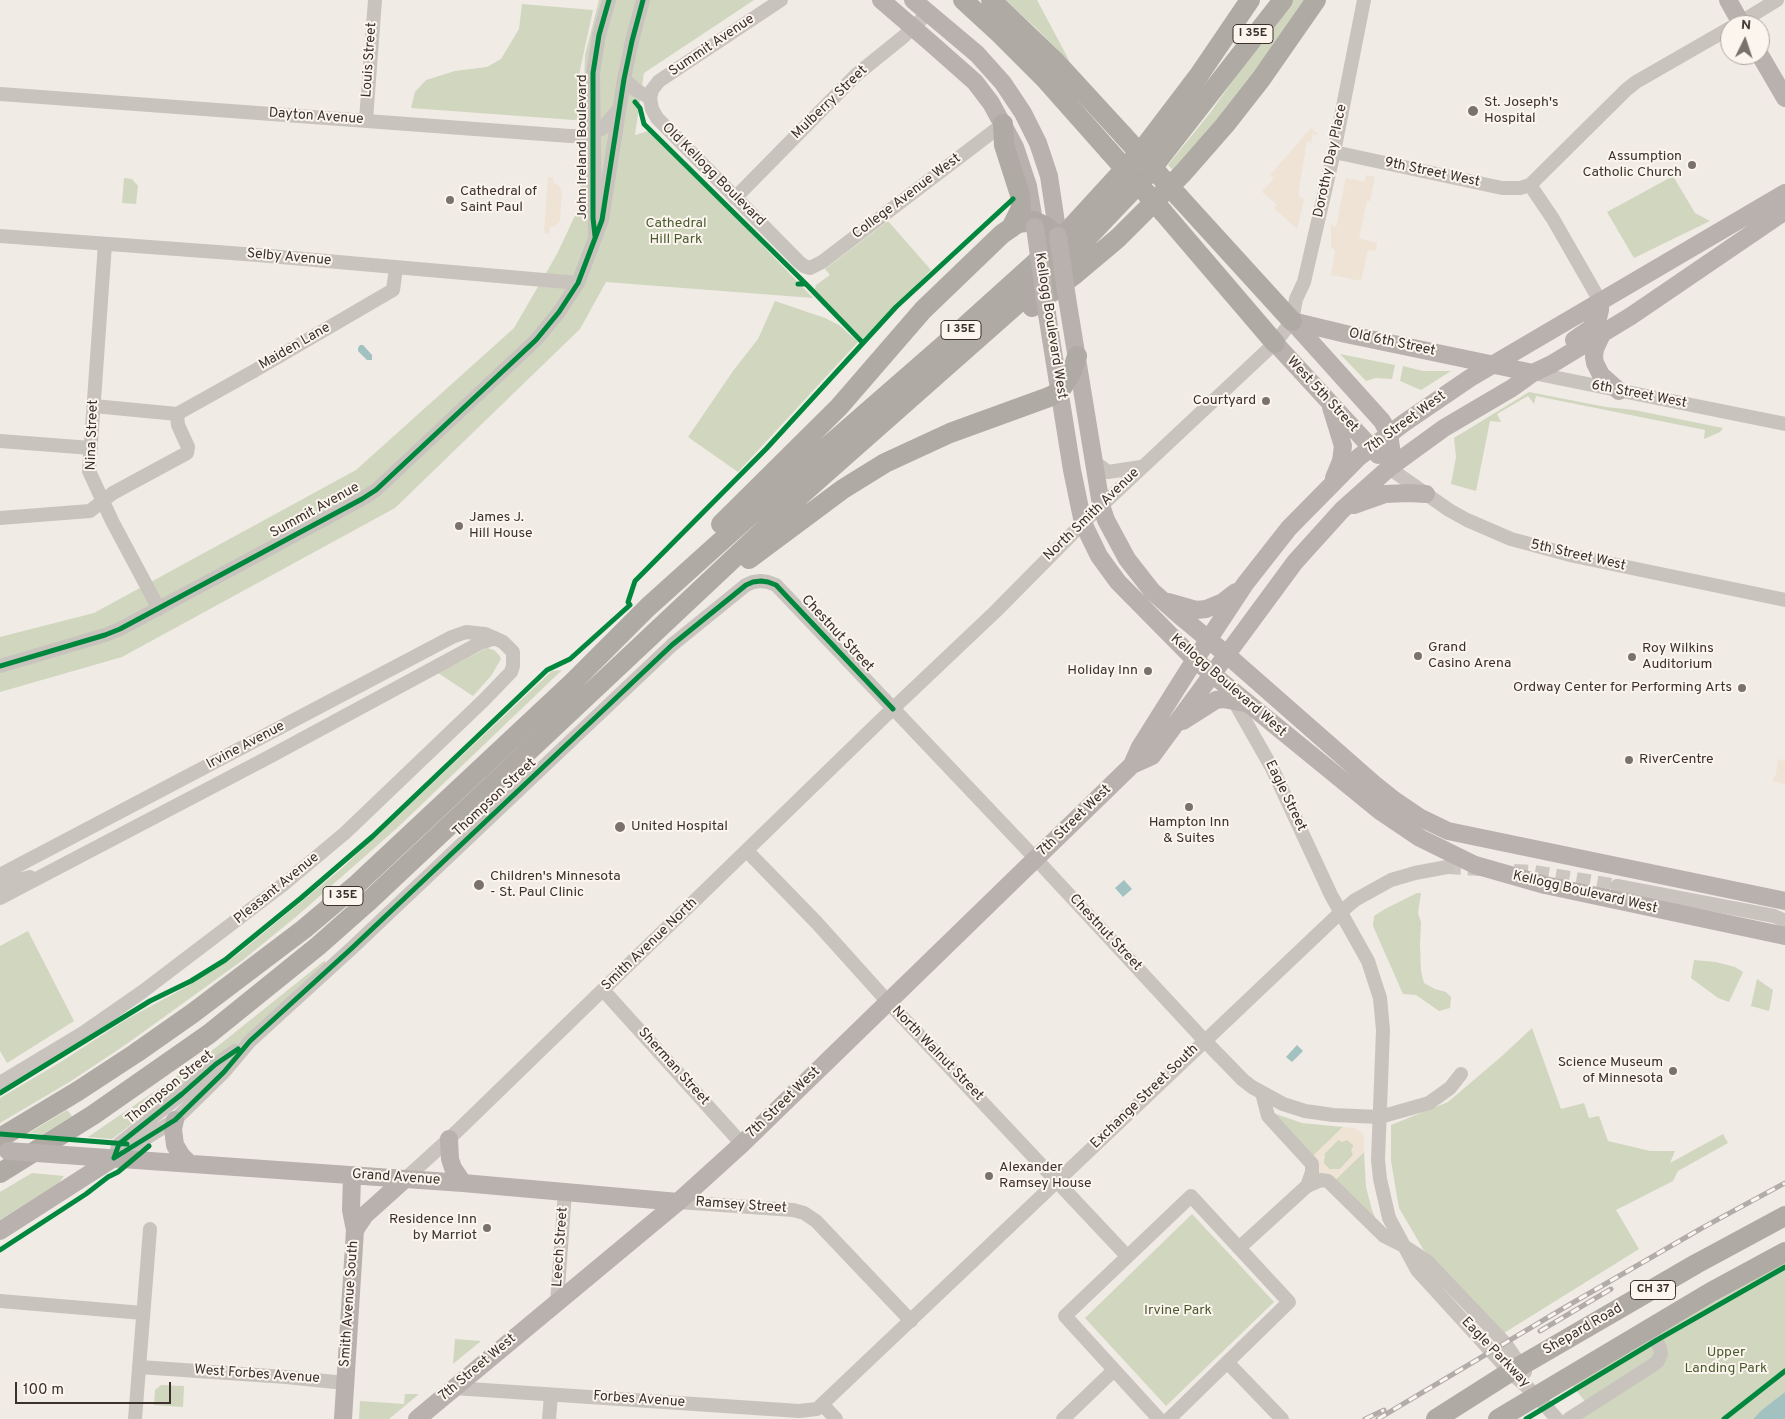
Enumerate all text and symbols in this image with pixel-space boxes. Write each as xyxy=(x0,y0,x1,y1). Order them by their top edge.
street label: Summit Avenue xyxy=(666,11,758,81)
north arrow xyxy=(1720,15,1770,65)
text: N xyxy=(1740,17,1752,34)
street label: Louis Street xyxy=(359,22,381,98)
road number: I 35E xyxy=(1233,24,1273,44)
street label: Mulberry Street xyxy=(789,63,871,143)
street label: John Ireland Boulevard xyxy=(575,74,591,220)
place label: St. Joseph's Hospital xyxy=(1484,95,1558,128)
street label: Dorothy Day Place xyxy=(1311,103,1351,219)
marker: St. Joseph's Hospital xyxy=(1466,104,1480,118)
street label: Dayton Avenue xyxy=(268,105,364,129)
street label: Old Kellogg Boulevard xyxy=(658,120,768,230)
place label: Assumption Catholic Church xyxy=(1582,149,1682,182)
street label: College Avenue West xyxy=(849,151,965,243)
street label: 9th Street West xyxy=(1383,155,1481,191)
marker: Assumption Catholic Church xyxy=(1686,159,1698,171)
place label: Cathedral of Saint Paul xyxy=(460,184,537,216)
marker: Cathedral of Saint Paul xyxy=(444,194,456,206)
park label: Cathedral Hill Park xyxy=(645,216,707,248)
street label: Selby Avenue xyxy=(246,246,332,270)
street label: Kellogg Boulevard West xyxy=(1030,252,1070,400)
street label: Maiden Lane xyxy=(256,320,334,374)
road number: I 35E xyxy=(941,320,981,340)
street label: Old 6th Street xyxy=(1347,326,1437,360)
street label: West 5th Street xyxy=(1283,354,1361,436)
street label: 6th Street West xyxy=(1590,378,1688,412)
street label: 7th Street West xyxy=(1362,388,1450,458)
place label: Courtyard xyxy=(1193,393,1256,409)
marker: Courtyard xyxy=(1260,395,1272,407)
street label: Nina Street xyxy=(83,399,103,471)
street label: North Smith Avenue xyxy=(1041,465,1143,565)
street label: Summit Avenue xyxy=(268,480,362,542)
place label: James J. Hill House xyxy=(469,510,532,542)
marker: James J. Hill House xyxy=(453,520,465,532)
street label: 5th Street West xyxy=(1529,537,1627,575)
street label: Chestnut Street xyxy=(797,592,877,676)
street label: Kellogg Boulevard West xyxy=(1167,631,1289,741)
place label: Grand Casino Arena xyxy=(1428,640,1511,672)
place label: Roy Wilkins Auditorium xyxy=(1642,641,1714,674)
marker: Grand Casino Arena xyxy=(1412,650,1424,662)
marker: Roy Wilkins Auditorium xyxy=(1626,651,1638,663)
place label: Holiday Inn xyxy=(1067,663,1138,679)
marker: Holiday Inn xyxy=(1142,665,1154,677)
place label: Ordway Center for Performing Arts xyxy=(1513,680,1732,696)
marker: Ordway Center for Performing Arts xyxy=(1736,682,1748,694)
street label: Irvine Avenue xyxy=(204,718,288,774)
place label: RiverCentre xyxy=(1639,752,1714,768)
marker: RiverCentre xyxy=(1623,754,1635,766)
street label: Thompson Street xyxy=(450,755,540,841)
street label: Eagle Street xyxy=(1261,758,1309,834)
street label: 7th Street West xyxy=(1035,782,1115,860)
marker: Hampton Inn & Suites xyxy=(1183,801,1195,813)
place label: Hampton Inn & Suites xyxy=(1149,815,1229,848)
place label: United Hospital xyxy=(631,819,728,835)
marker: United Hospital xyxy=(613,820,627,834)
street label: Pleasant Avenue xyxy=(231,850,323,928)
street label: Kellogg Boulevard West xyxy=(1511,868,1659,918)
place label: Children's Minnesota - St. Paul Clinic xyxy=(490,869,621,902)
marker: Children's Minnesota - St. Paul Clinic xyxy=(472,878,486,892)
road number: I 35E xyxy=(323,886,363,906)
street label: Chestnut Street xyxy=(1065,891,1145,975)
street label: Smith Avenue North xyxy=(599,895,701,995)
street label: North Walnut Street xyxy=(888,1003,986,1105)
street label: Sherman Street xyxy=(634,1025,712,1109)
street label: Exchange Street South xyxy=(1088,1041,1202,1153)
street label: Thompson Street xyxy=(123,1048,217,1128)
place label: Science Museum of Minnesota xyxy=(1558,1055,1663,1088)
street label: 7th Street West xyxy=(744,1064,824,1142)
marker: Science Museum of Minnesota xyxy=(1667,1065,1679,1077)
place label: Alexander Ramsey House xyxy=(999,1160,1091,1192)
street label: Grand Avenue xyxy=(351,1167,441,1189)
marker: Alexander Ramsey House xyxy=(983,1170,995,1182)
street label: Ramsey Street xyxy=(695,1194,787,1218)
street label: Leech Street xyxy=(550,1206,572,1288)
place label: Residence Inn by Marriot xyxy=(389,1212,477,1244)
marker: Residence Inn by Marriot xyxy=(481,1222,493,1234)
street label: Smith Avenue South xyxy=(337,1240,363,1368)
road number: CH 37 xyxy=(1630,1280,1676,1300)
street label: Shepard Road xyxy=(1540,1301,1626,1359)
park label: Irvine Park xyxy=(1144,1303,1212,1319)
street label: Eagle Parkway xyxy=(1457,1314,1533,1392)
street label: 7th Street West xyxy=(436,1331,520,1405)
park label: Upper Landing Park xyxy=(1684,1345,1768,1378)
street label: West Forbes Avenue xyxy=(194,1362,320,1388)
scale bar xyxy=(18,1372,174,1404)
text: 100 m xyxy=(23,1381,64,1400)
street label: Forbes Avenue xyxy=(593,1388,685,1412)

